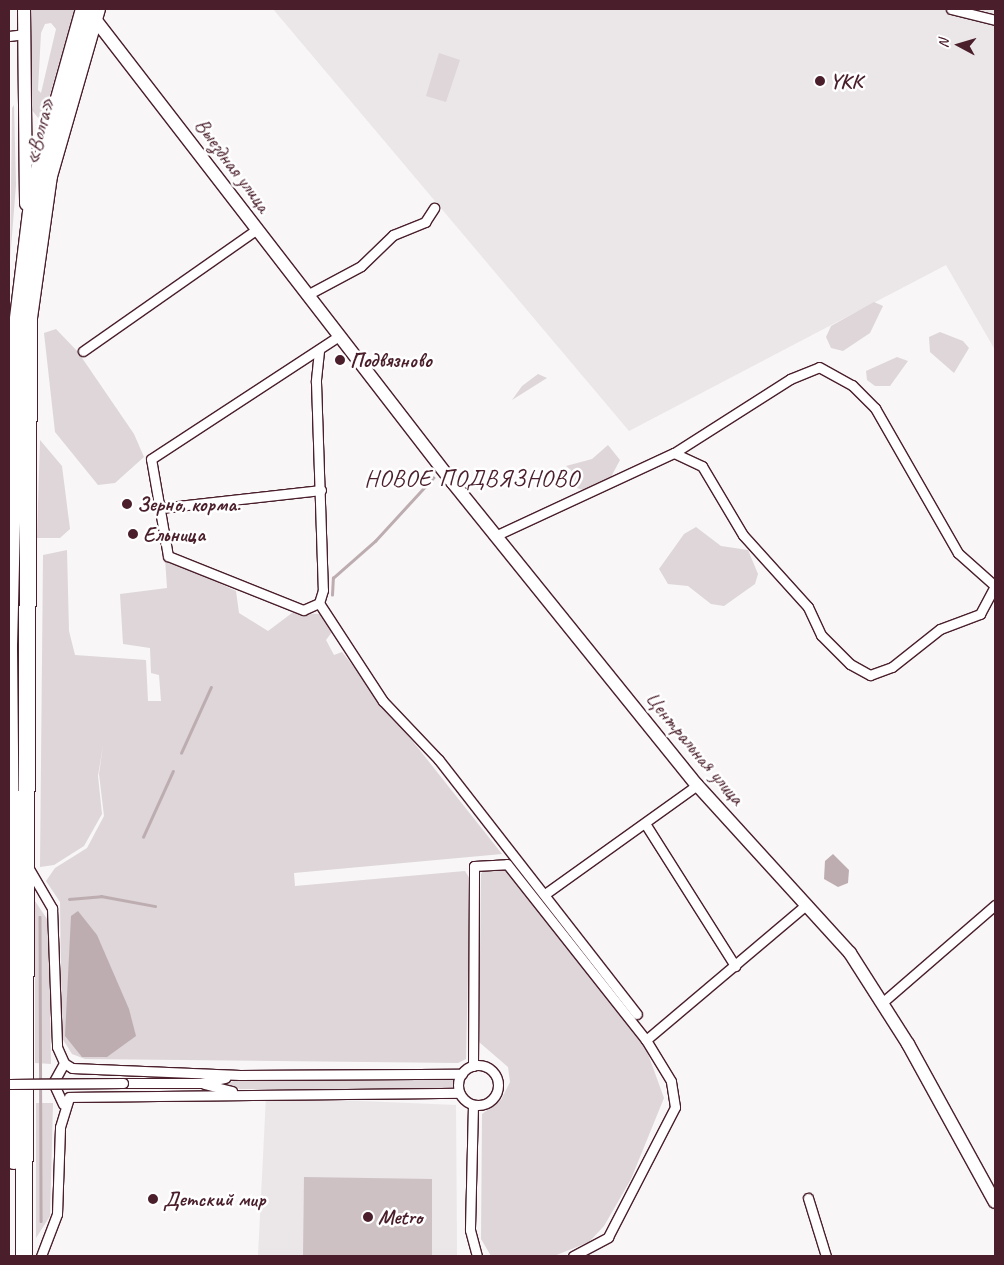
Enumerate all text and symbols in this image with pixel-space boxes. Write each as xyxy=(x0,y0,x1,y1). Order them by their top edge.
north arrow xyxy=(934,20,984,70)
text: N xyxy=(935,38,952,49)
place label: YKK xyxy=(830,68,862,94)
marker: YKK xyxy=(814,75,826,87)
street label: «Волга» xyxy=(19,95,59,167)
street label: Выездная улица xyxy=(190,113,276,217)
place label: Подвязново xyxy=(350,347,431,373)
marker: Подвязново xyxy=(334,354,346,366)
district label: НОВОЕ ПОДВЯЗНОВО xyxy=(363,465,581,493)
place label: Зерно, корма. xyxy=(137,491,240,517)
marker: Зерно, корма. xyxy=(121,498,133,510)
place label: Ельница xyxy=(143,521,205,547)
marker: Ельница xyxy=(127,528,139,540)
street label: Центральная улица xyxy=(640,686,750,810)
place label: Детский мир xyxy=(163,1186,266,1212)
marker: Детский мир xyxy=(147,1193,159,1205)
place label: Metro xyxy=(378,1204,422,1230)
marker: Metro xyxy=(362,1211,374,1223)

